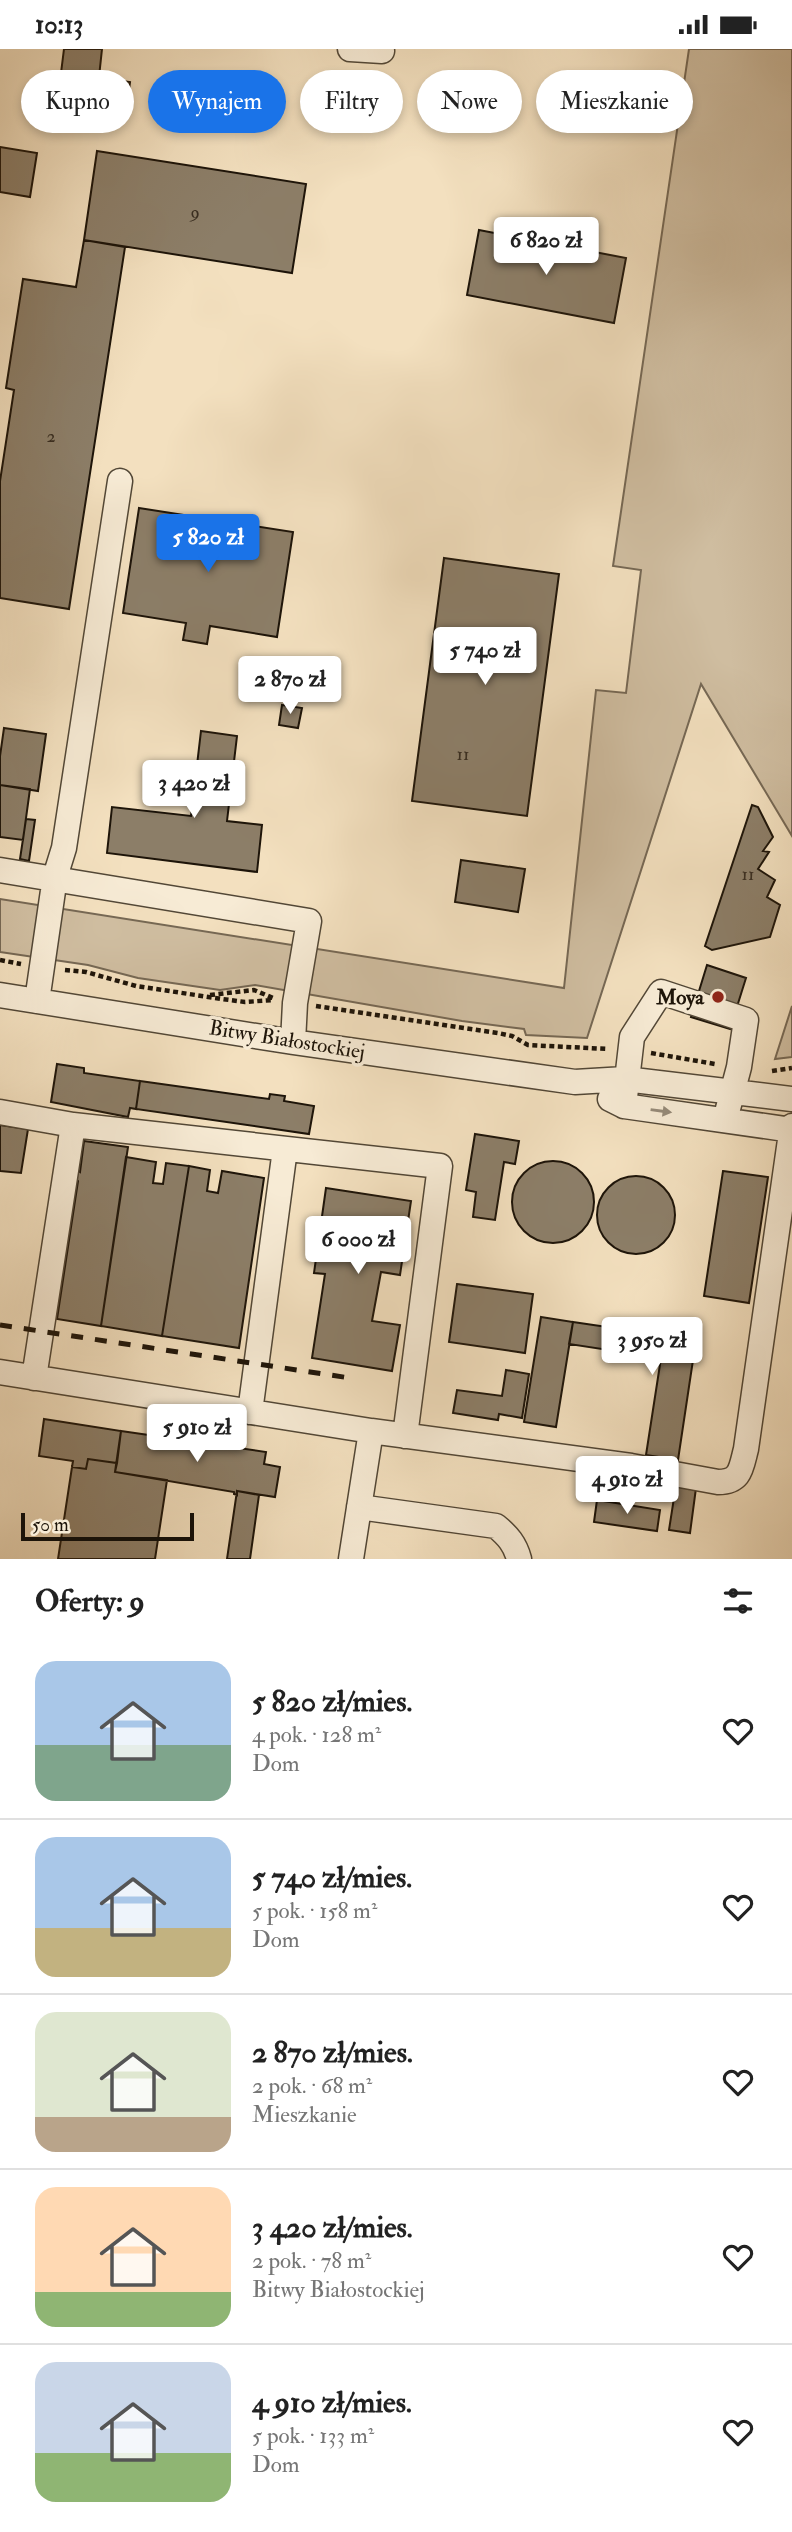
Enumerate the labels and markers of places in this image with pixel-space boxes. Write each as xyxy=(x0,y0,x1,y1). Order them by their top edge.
pin: 6 820 zł xyxy=(474,217,618,277)
pin: 5 820 zł xyxy=(136,515,280,574)
pin: 5 740 zł xyxy=(413,627,557,687)
pin: 2 870 zł xyxy=(218,657,362,716)
pin: 3 420 zł xyxy=(122,761,266,820)
place label: Moya xyxy=(655,984,705,1011)
marker: Moya xyxy=(710,989,726,1005)
pin: 6 000 zł xyxy=(286,1217,430,1276)
pin: 3 950 zł xyxy=(580,1317,724,1377)
pin: 5 910 zł xyxy=(125,1405,269,1464)
pin: 4 910 zł xyxy=(555,1457,699,1516)

